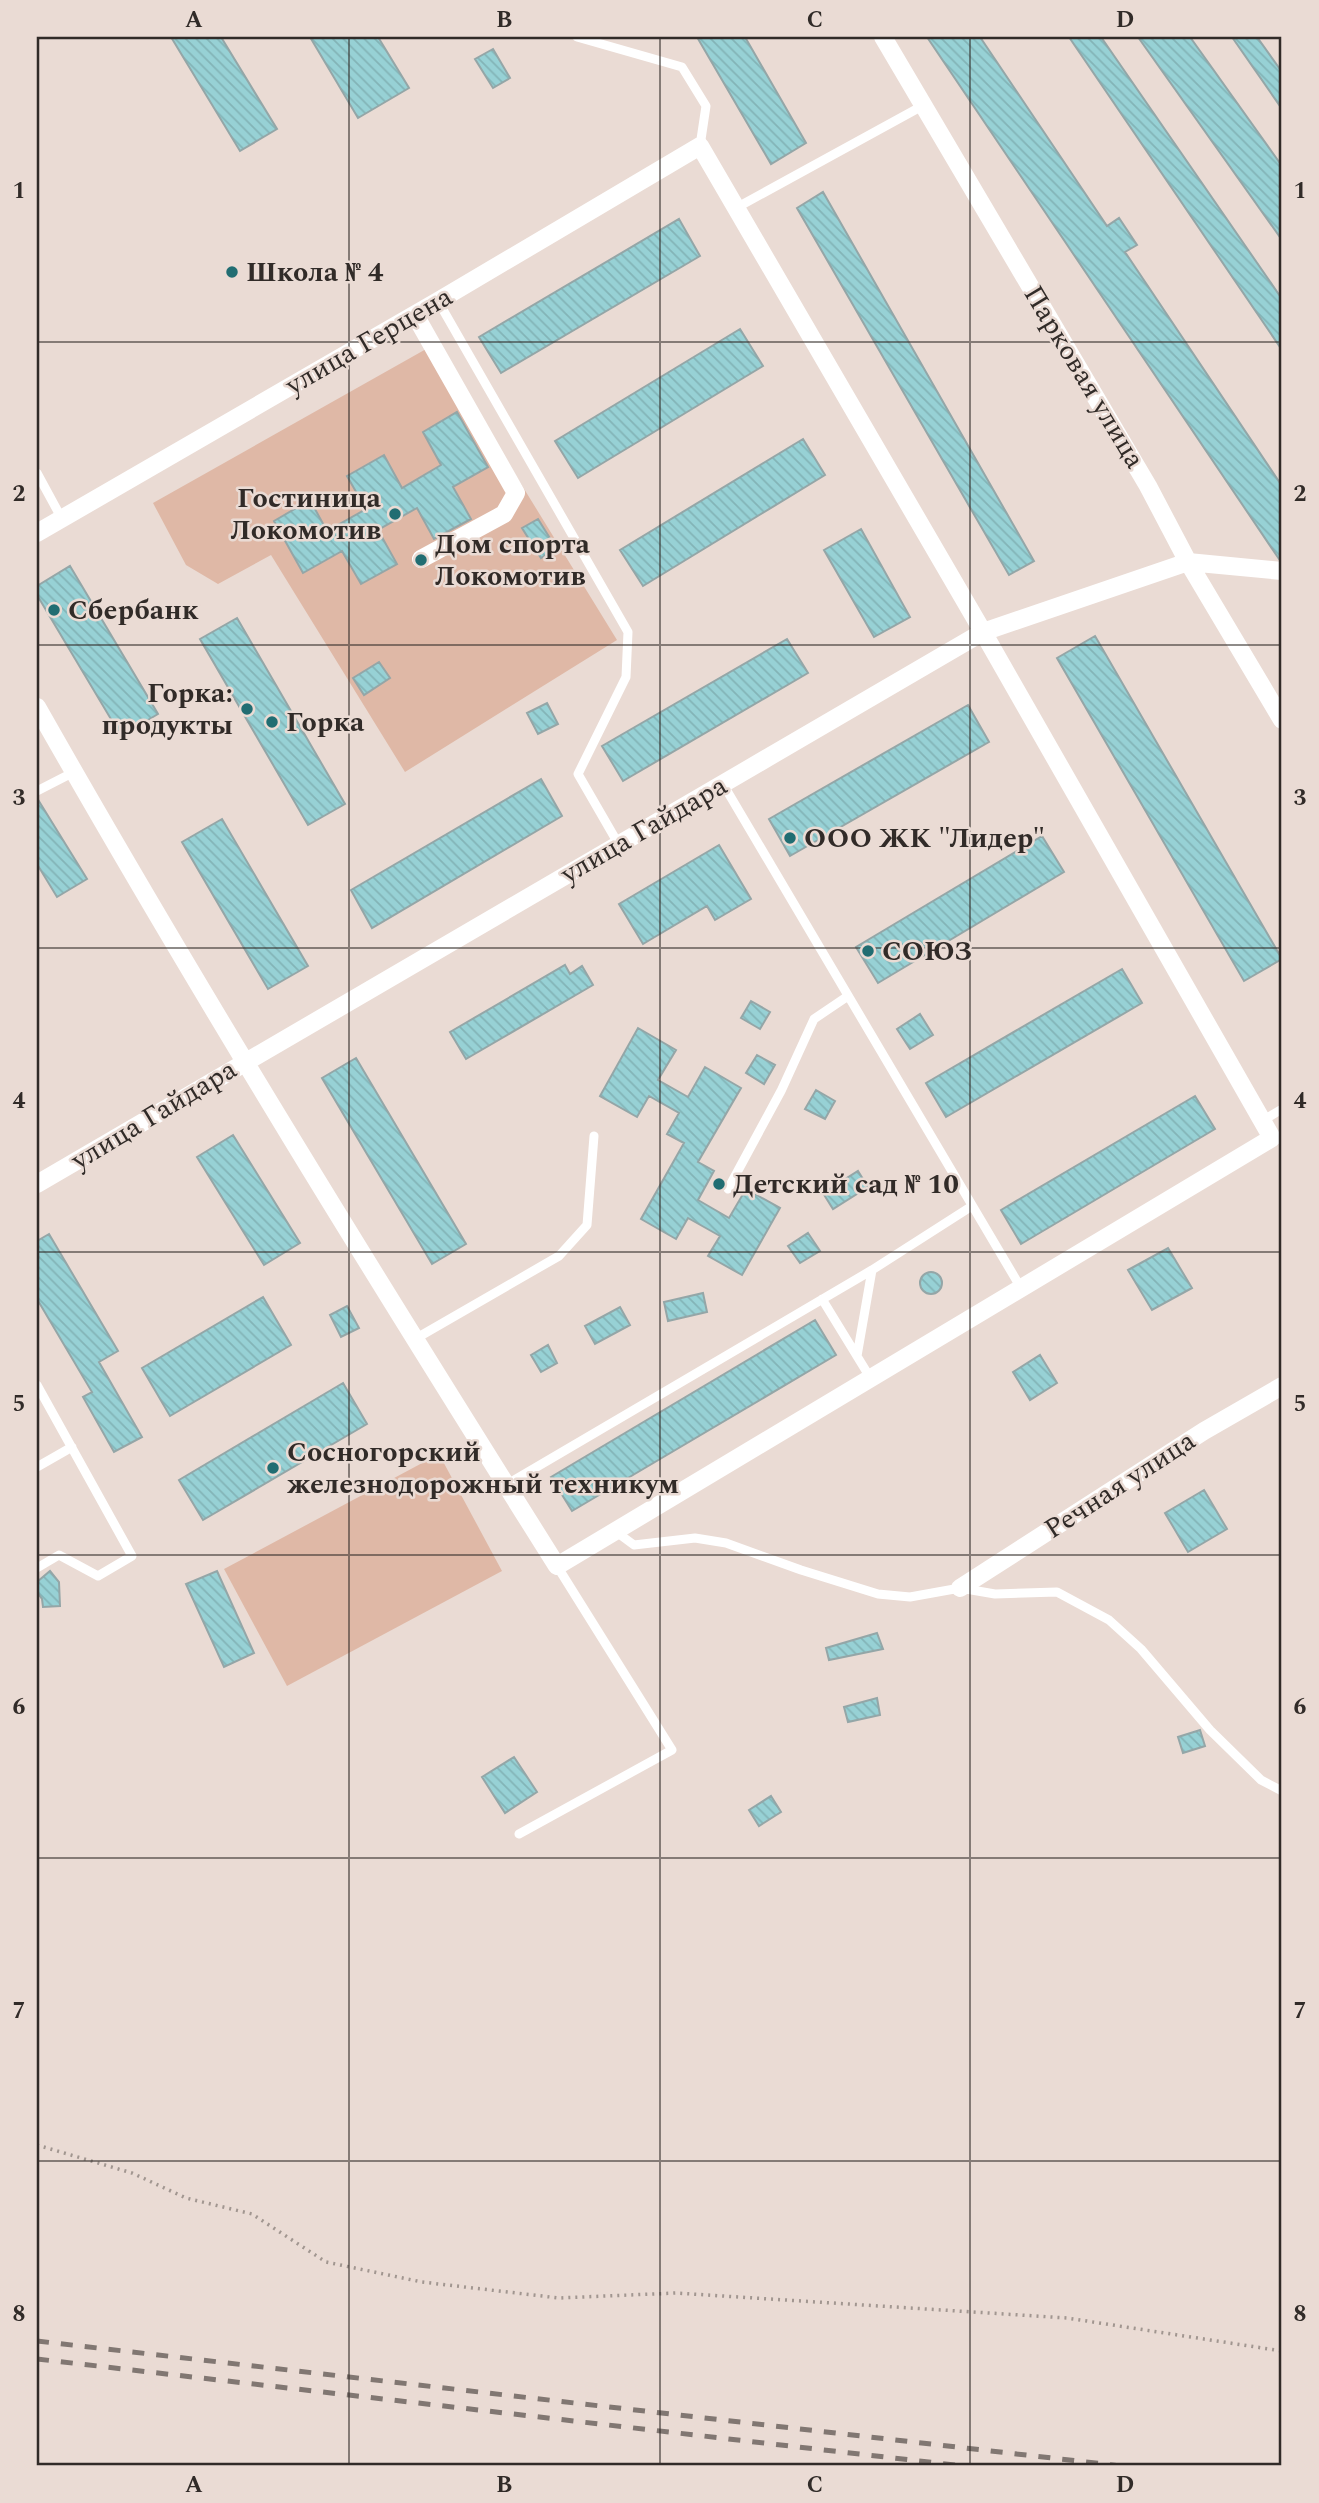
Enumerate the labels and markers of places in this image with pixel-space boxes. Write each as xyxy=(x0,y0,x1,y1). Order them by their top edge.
place label: Школа № 4 xyxy=(246,251,384,294)
marker: Школа № 4 xyxy=(224,264,240,280)
place label: Гостиница Локомотив xyxy=(230,477,382,552)
marker: Гостиница Локомотив xyxy=(387,506,403,522)
place label: Дом спорта Локомотив xyxy=(435,523,591,598)
marker: Дом спорта Локомотив xyxy=(413,552,429,568)
place label: Сбербанк xyxy=(68,589,199,632)
marker: Сбербанк xyxy=(46,602,62,618)
place label: Горка: продукты xyxy=(102,672,233,747)
marker: Горка: продукты xyxy=(239,701,255,717)
place label: Горка xyxy=(286,701,365,744)
marker: Горка xyxy=(264,714,280,730)
place label: ООО ЖК "Лидер" xyxy=(804,817,1045,860)
marker: ООО ЖК "Лидер" xyxy=(782,830,798,846)
place label: СОЮЗ xyxy=(882,930,972,973)
marker: СОЮЗ xyxy=(860,943,876,959)
place label: Детский сад № 10 xyxy=(733,1163,959,1206)
marker: Детский сад № 10 xyxy=(711,1176,727,1192)
place label: Сосногорский железнодорожный техникум xyxy=(287,1431,679,1506)
marker: Сосногорский железнодорожный техникум xyxy=(265,1460,281,1476)

